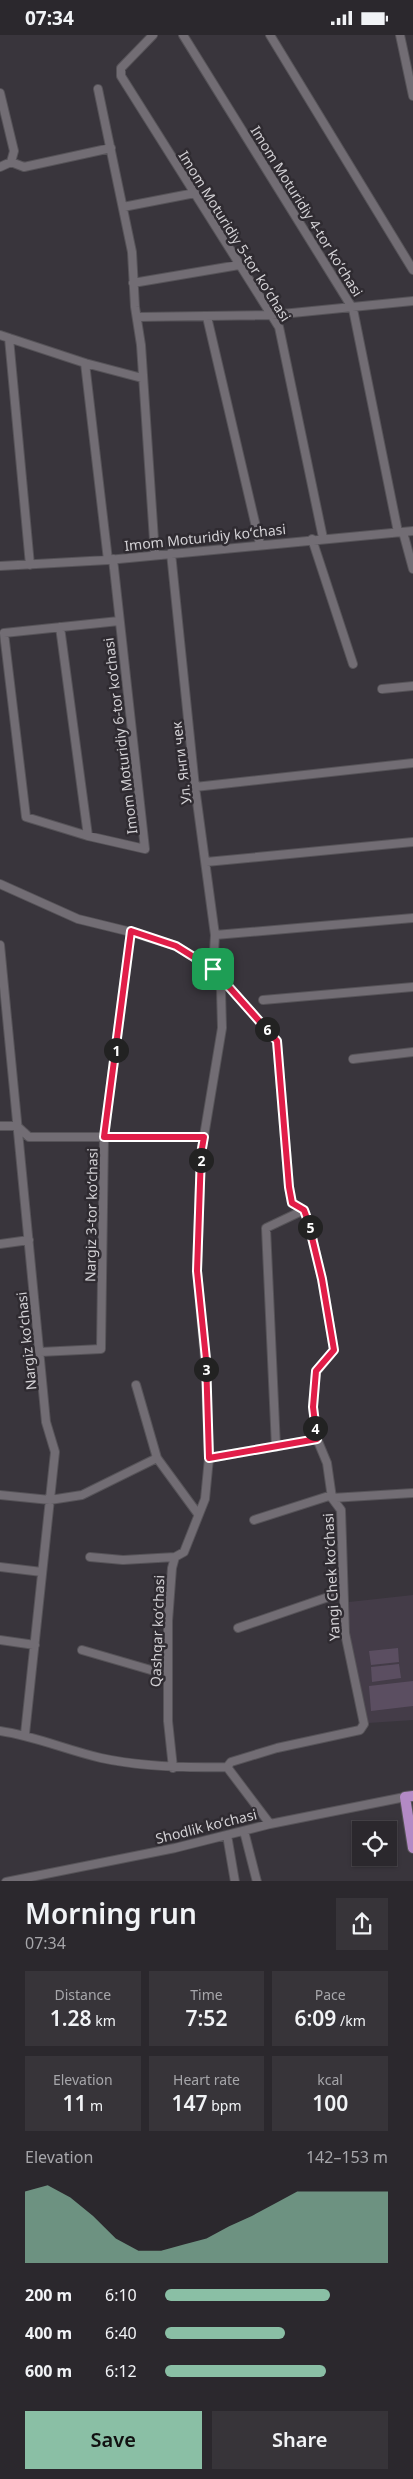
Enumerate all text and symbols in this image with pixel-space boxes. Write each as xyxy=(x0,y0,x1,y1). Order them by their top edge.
text: 07:34 xyxy=(25,5,74,31)
street label: Imom Moturidiy 4-tor koʻchasi xyxy=(247,122,367,300)
street label: Imom Moturidiy 5-tor koʻchasi xyxy=(175,147,295,325)
street label: Imom Moturidiy koʻchasi xyxy=(123,519,287,555)
street label: Imom Moturidiy 6-tor koʻchasi xyxy=(99,637,141,835)
street label: Ул. Янги чек xyxy=(166,720,195,805)
pin xyxy=(192,948,234,990)
icon: arrive xyxy=(199,955,227,983)
pin: 6 xyxy=(254,1017,280,1041)
text: 6 xyxy=(263,1020,272,1039)
pin: 1 xyxy=(104,1037,128,1063)
text: 1 xyxy=(112,1041,121,1060)
pin: 2 xyxy=(188,1147,214,1173)
street label: Nargiz 3-tor koʻchasi xyxy=(80,1148,102,1282)
text: 2 xyxy=(197,1151,206,1170)
pin: 5 xyxy=(298,1215,322,1239)
text: 5 xyxy=(306,1218,315,1237)
street label: Nargiz koʻchasi xyxy=(11,1291,41,1391)
pin: 3 xyxy=(194,1357,218,1381)
text: 3 xyxy=(202,1360,211,1379)
pin: 4 xyxy=(302,1415,328,1441)
text: 4 xyxy=(311,1419,320,1438)
street label: Yangi Chek koʻchasi xyxy=(318,1513,344,1641)
street label: Qashqar koʻchasi xyxy=(146,1575,168,1687)
street label: Shodlik koʻchasi xyxy=(153,1804,259,1848)
map controls xyxy=(352,1821,397,1866)
button: locate xyxy=(352,1821,397,1866)
text: Morning run xyxy=(25,1894,197,1932)
button: share xyxy=(336,1898,388,1950)
text: 07:34 xyxy=(25,1932,66,1954)
text: Distance xyxy=(54,1985,111,2004)
text: Time xyxy=(190,1985,223,2004)
text: Pace xyxy=(315,1985,346,2004)
text: 1.28 xyxy=(50,2004,92,2032)
text: 7:52 xyxy=(186,2004,227,2032)
text: 6:09 xyxy=(295,2004,336,2032)
text: km xyxy=(92,2011,116,2030)
text: /km xyxy=(336,2011,366,2030)
text: Elevation xyxy=(53,2070,113,2089)
text: Heart rate xyxy=(173,2070,240,2089)
text: kcal xyxy=(317,2070,343,2089)
text: 11 xyxy=(62,2089,86,2117)
text: 147 xyxy=(171,2089,208,2117)
text: 100 xyxy=(312,2089,348,2117)
text: m xyxy=(86,2096,103,2115)
text: bpm xyxy=(208,2096,241,2115)
text: Elevation xyxy=(25,2146,93,2168)
text: 142–153 m xyxy=(306,2146,388,2168)
text: 200 m xyxy=(25,2284,72,2306)
text: 6:10 xyxy=(105,2284,137,2306)
text: 400 m xyxy=(25,2322,72,2344)
text: 6:40 xyxy=(105,2322,137,2344)
text: 600 m xyxy=(25,2360,72,2382)
text: 6:12 xyxy=(105,2360,137,2382)
button: Save xyxy=(25,2411,202,2469)
button: Share xyxy=(212,2411,388,2469)

